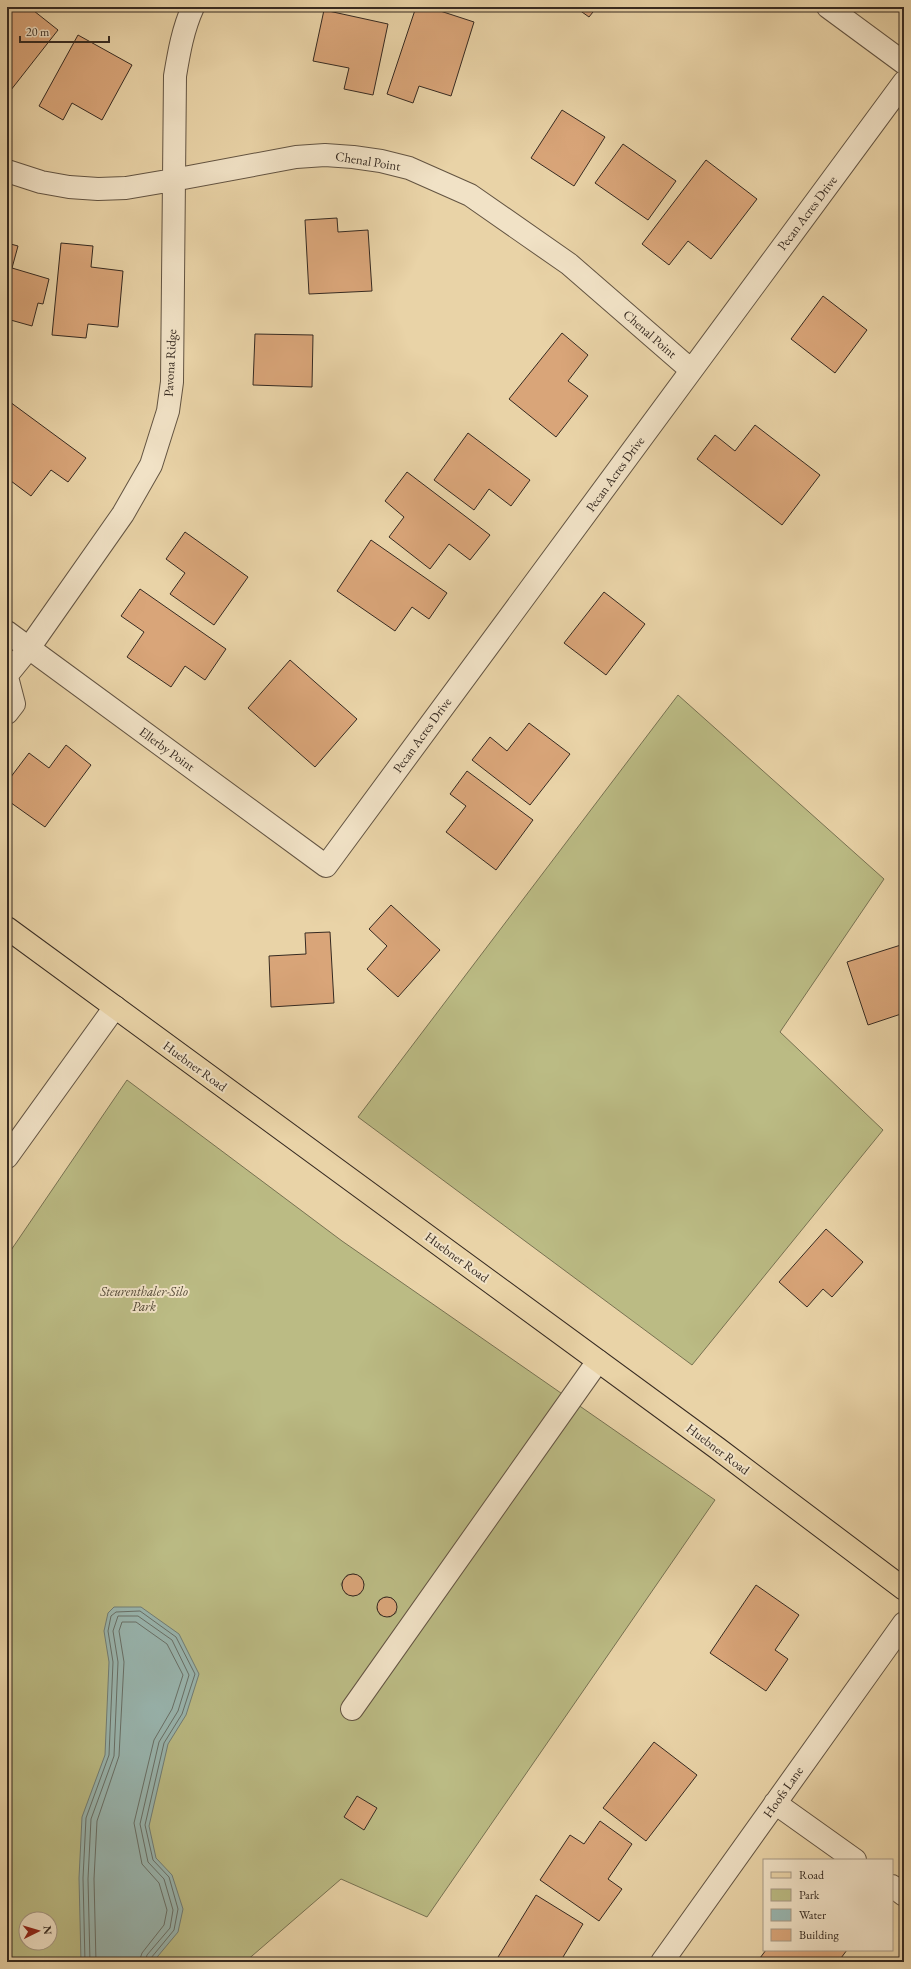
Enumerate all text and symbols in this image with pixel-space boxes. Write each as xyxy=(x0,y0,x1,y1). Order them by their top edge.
scale bar xyxy=(20,18,109,44)
text: 20 m xyxy=(26,24,50,40)
street label: Chenal Point xyxy=(334,147,402,175)
street label: Pecan Acres Drive xyxy=(773,172,841,254)
street label: Chenal Point xyxy=(620,306,680,362)
street label: Pavona Ridge xyxy=(160,329,180,397)
street label: Pecan Acres Drive xyxy=(582,433,648,515)
street label: Pecan Acres Drive xyxy=(389,694,455,776)
street label: Ellerby Point xyxy=(136,723,198,775)
street label: Huebner Road xyxy=(160,1037,231,1095)
street label: Huebner Road xyxy=(422,1228,493,1286)
park label: Steurenthaler-Silo Park xyxy=(99,1283,188,1315)
street label: Huebner Road xyxy=(683,1420,753,1479)
street label: Hoofs Lane xyxy=(759,1763,807,1821)
legend xyxy=(763,1859,893,1951)
text: Road xyxy=(799,1867,825,1883)
text: Park xyxy=(799,1887,820,1903)
text: Water xyxy=(799,1907,826,1923)
north arrow xyxy=(18,1911,58,1951)
text: N xyxy=(41,1925,55,1935)
text: Building xyxy=(799,1927,840,1943)

